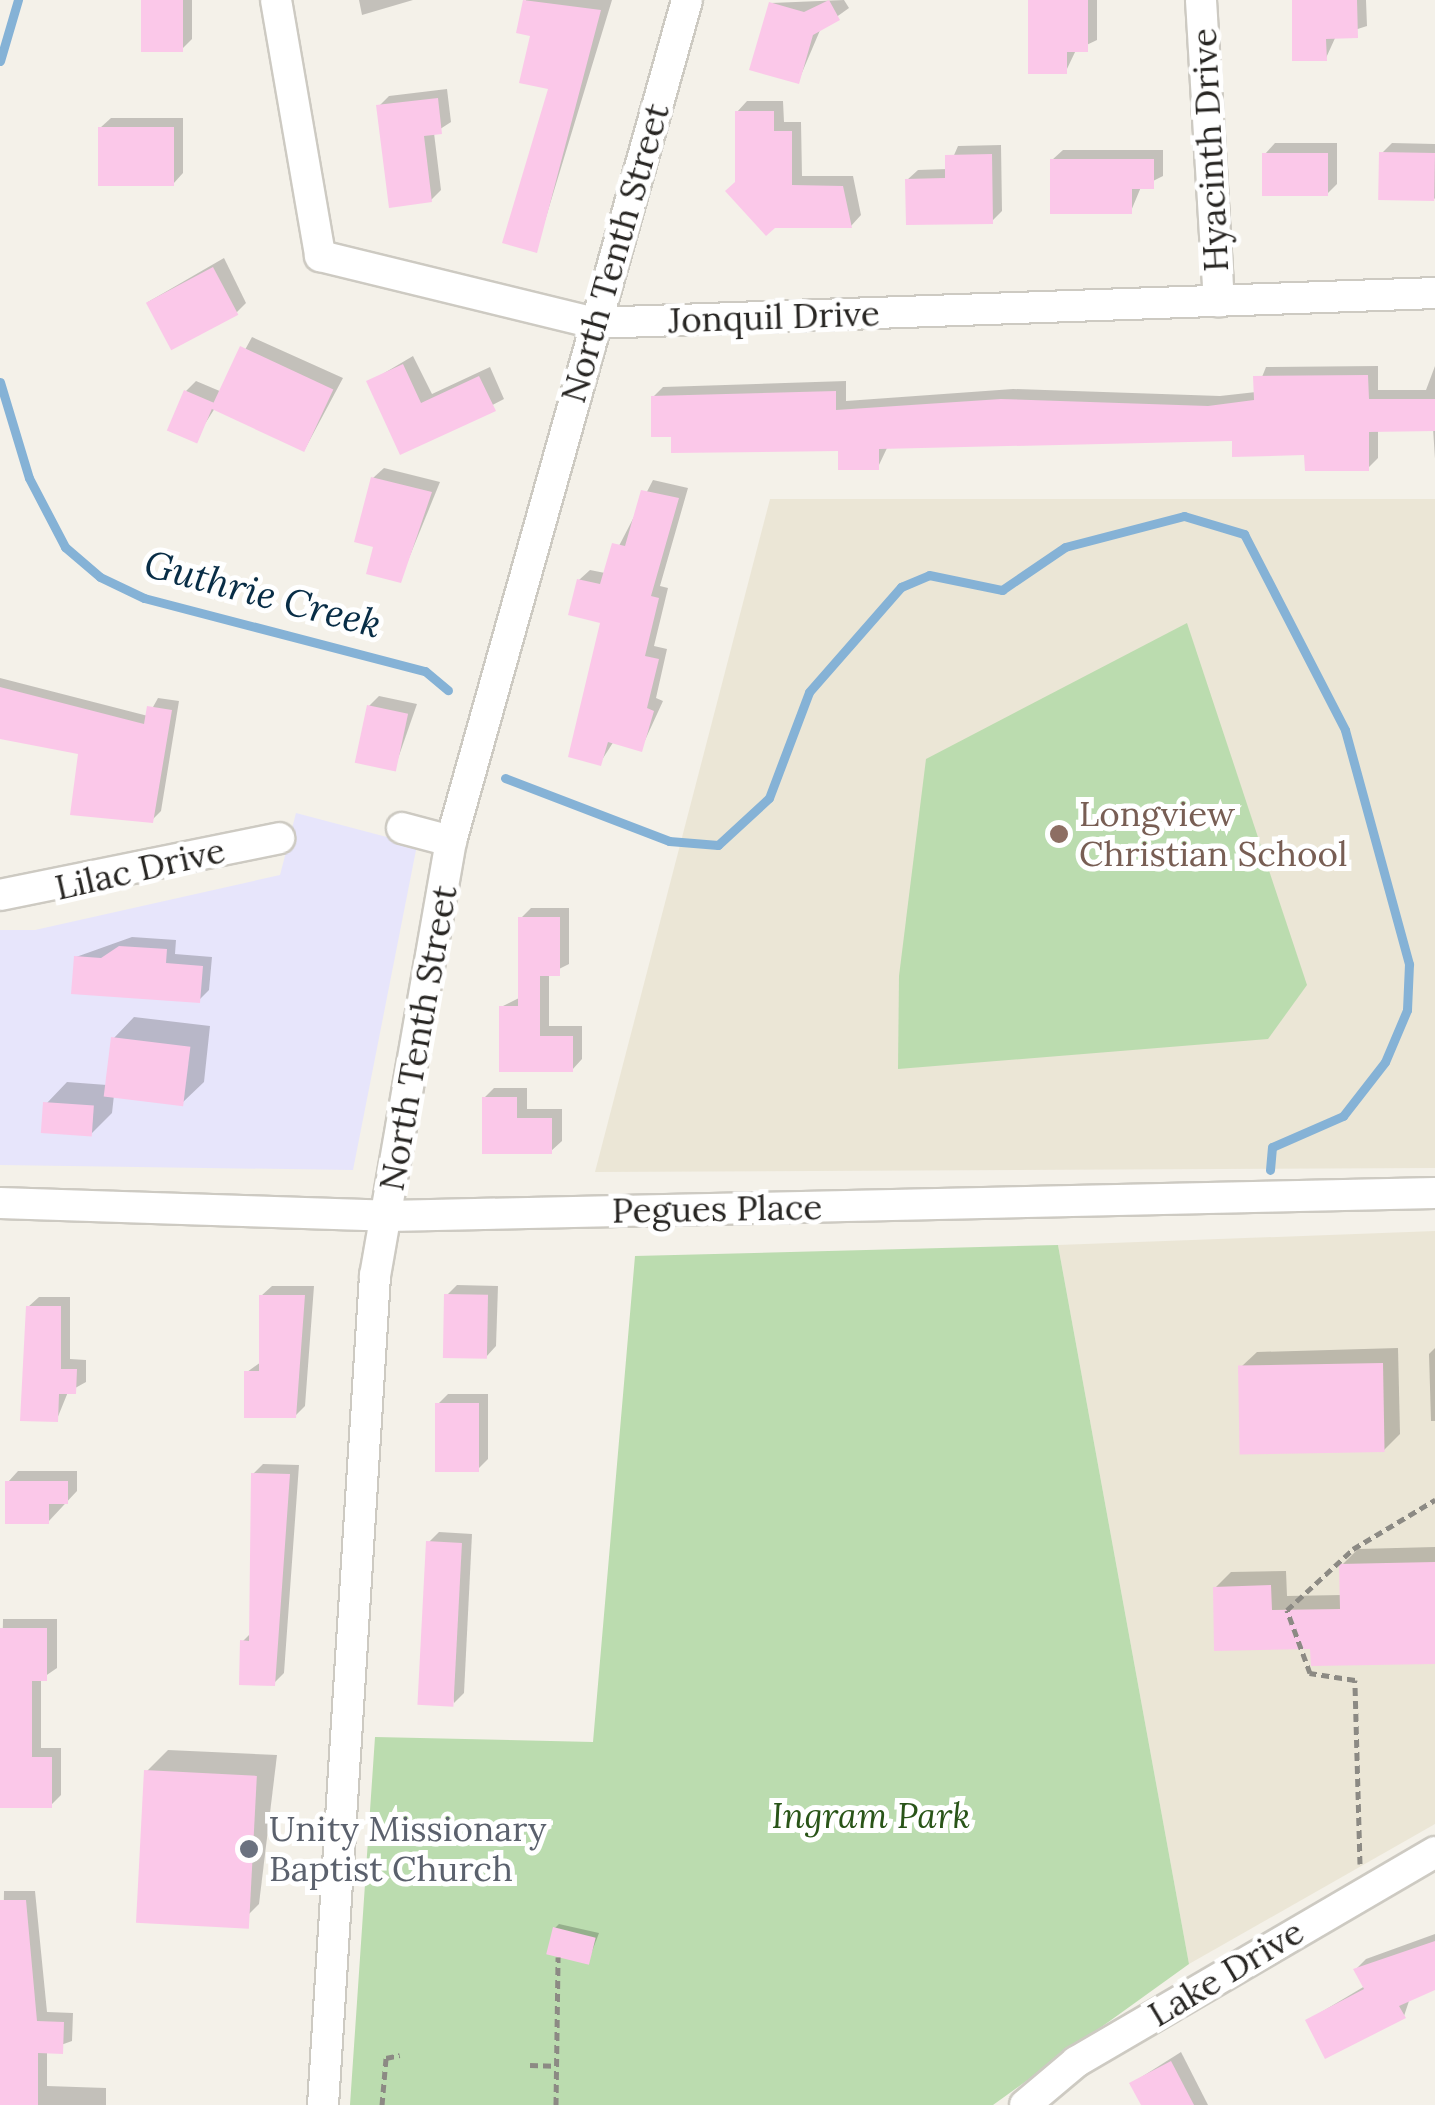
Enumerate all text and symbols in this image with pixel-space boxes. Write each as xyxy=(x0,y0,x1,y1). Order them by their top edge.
street label: Hyacinth Drive xyxy=(1183,27,1237,273)
street label: North Tenth Street xyxy=(552,98,678,408)
street label: Jonquil Drive xyxy=(667,292,881,342)
water label: Guthrie Creek xyxy=(140,540,386,648)
place label: Longview Christian School xyxy=(1079,793,1347,875)
marker: Longview Christian School xyxy=(1048,823,1070,845)
street label: Lilac Drive xyxy=(51,829,229,909)
street label: North Tenth Street xyxy=(370,882,466,1194)
street label: Pegues Place xyxy=(611,1186,823,1232)
park label: Ingram Park xyxy=(772,1795,970,1837)
place label: Unity Missionary Baptist Church xyxy=(269,1808,546,1890)
marker: Unity Missionary Baptist Church xyxy=(238,1838,260,1860)
street label: Lake Drive xyxy=(1141,1910,1311,2036)

